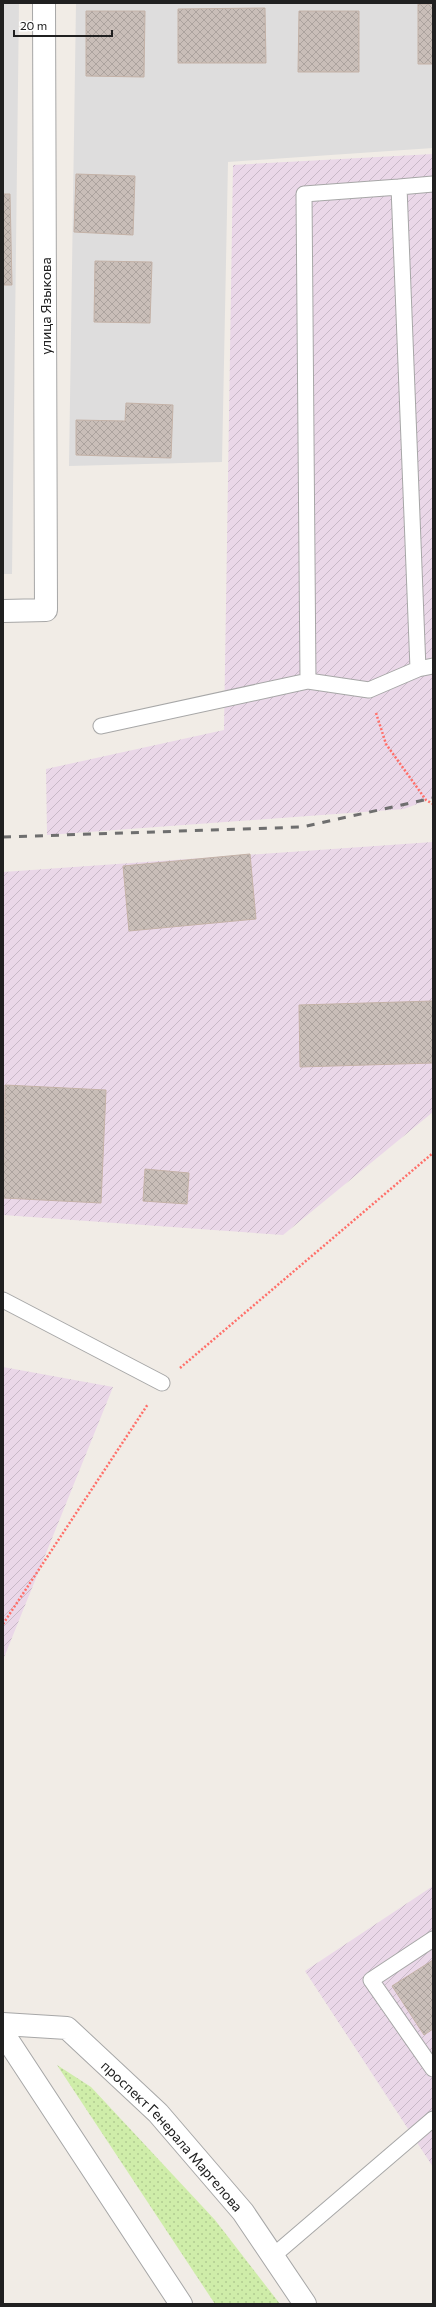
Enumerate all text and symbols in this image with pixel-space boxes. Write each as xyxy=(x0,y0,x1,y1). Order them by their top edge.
scale bar xyxy=(14,12,112,38)
text: 20 m xyxy=(20,18,47,32)
street label: улица Языкова xyxy=(37,257,54,355)
street label: проспект Генерала Маргелова xyxy=(98,2056,247,2214)

